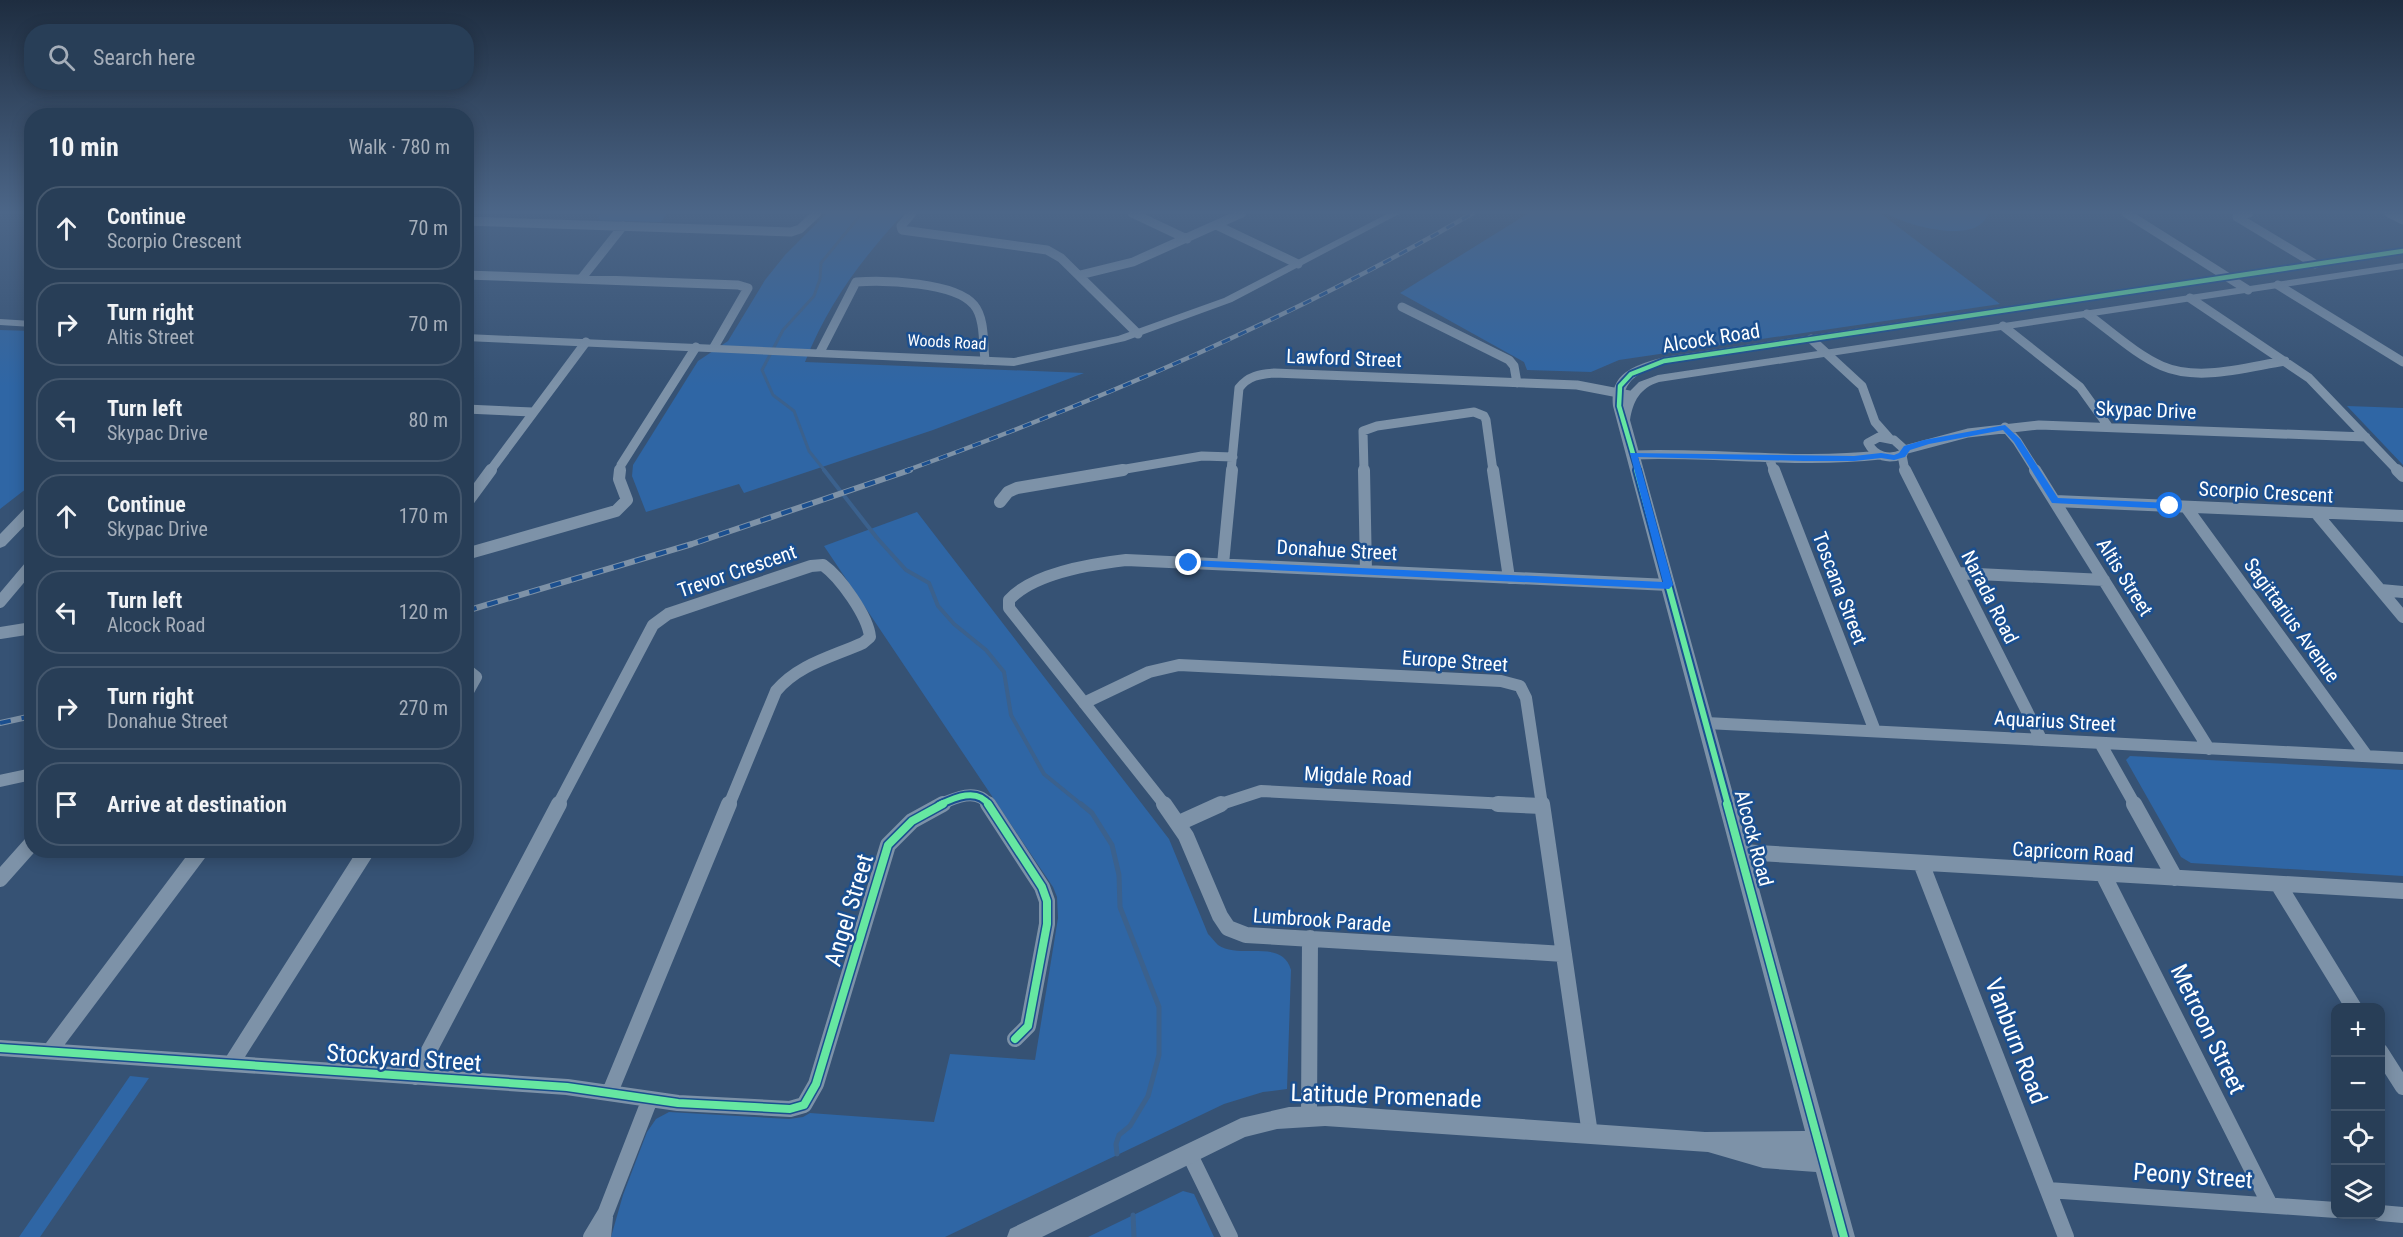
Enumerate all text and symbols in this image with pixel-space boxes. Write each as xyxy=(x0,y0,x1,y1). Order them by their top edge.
search box xyxy=(24,24,474,90)
icon: search xyxy=(45,41,78,74)
text: Search here xyxy=(93,45,195,70)
text: 10 min xyxy=(48,132,119,162)
text: Walk · 780 m xyxy=(349,135,450,159)
text: Continue xyxy=(107,204,186,229)
icon: ahead xyxy=(50,212,83,245)
text: 70 m xyxy=(409,216,448,240)
text: Scorpio Crescent xyxy=(107,229,242,253)
text: Turn right xyxy=(107,300,194,325)
icon: right xyxy=(50,308,83,341)
text: 70 m xyxy=(409,312,448,336)
street label: Alcock Road xyxy=(1661,318,1761,358)
text: Altis Street xyxy=(107,325,194,349)
street label: Woods Road xyxy=(907,330,987,354)
street label: Lawford Street xyxy=(1286,344,1402,372)
text: Turn left xyxy=(107,396,182,421)
street label: Skypac Drive xyxy=(2095,396,2197,424)
icon: left xyxy=(50,404,83,437)
text: 80 m xyxy=(409,408,448,432)
text: Skypac Drive xyxy=(107,421,208,445)
street label: Scorpio Crescent xyxy=(2198,476,2334,508)
text: Continue xyxy=(107,492,186,517)
route start xyxy=(2156,492,2182,518)
icon: ahead xyxy=(50,500,83,533)
text: 170 m xyxy=(399,504,448,528)
text: Skypac Drive xyxy=(107,517,208,541)
street label: Toscana Street xyxy=(1808,529,1872,648)
street label: Altis Street xyxy=(2092,534,2158,620)
street label: Donahue Street xyxy=(1276,535,1398,565)
street label: Trevor Crescent xyxy=(675,539,800,603)
street label: Narada Road xyxy=(1956,546,2024,648)
route end xyxy=(1175,549,1201,575)
street label: Sagittarius Avenue xyxy=(2239,553,2345,687)
text: Turn left xyxy=(107,588,182,613)
icon: left xyxy=(50,596,83,629)
text: 120 m xyxy=(399,600,448,624)
text: Alcock Road xyxy=(107,613,205,637)
street label: Europe Street xyxy=(1401,645,1509,677)
text: Turn right xyxy=(107,684,194,709)
icon: right xyxy=(50,692,83,725)
text: 270 m xyxy=(399,696,448,720)
street label: Aquarius Street xyxy=(1994,706,2116,736)
text: Donahue Street xyxy=(107,709,228,733)
street label: Migdale Road xyxy=(1304,761,1412,791)
street label: Alcock Road xyxy=(1730,787,1778,889)
icon: arrive xyxy=(50,788,83,821)
text: Arrive at destination xyxy=(107,792,287,817)
street label: Capricorn Road xyxy=(2012,837,2134,867)
street label: Angel Street xyxy=(819,851,879,969)
street label: Lumbrook Parade xyxy=(1252,903,1392,937)
street label: Metroon Street xyxy=(2165,959,2251,1099)
street label: Vanburn Road xyxy=(1979,974,2053,1108)
map controls xyxy=(2331,1003,2385,1219)
button: + xyxy=(2331,1003,2385,1057)
street label: Stockyard Street xyxy=(326,1039,482,1077)
button: − xyxy=(2331,1057,2385,1111)
street label: Latitude Promenade xyxy=(1290,1079,1482,1113)
button: locate xyxy=(2331,1111,2385,1165)
street label: Peony Street xyxy=(2132,1158,2254,1194)
button: layers xyxy=(2331,1165,2385,1219)

